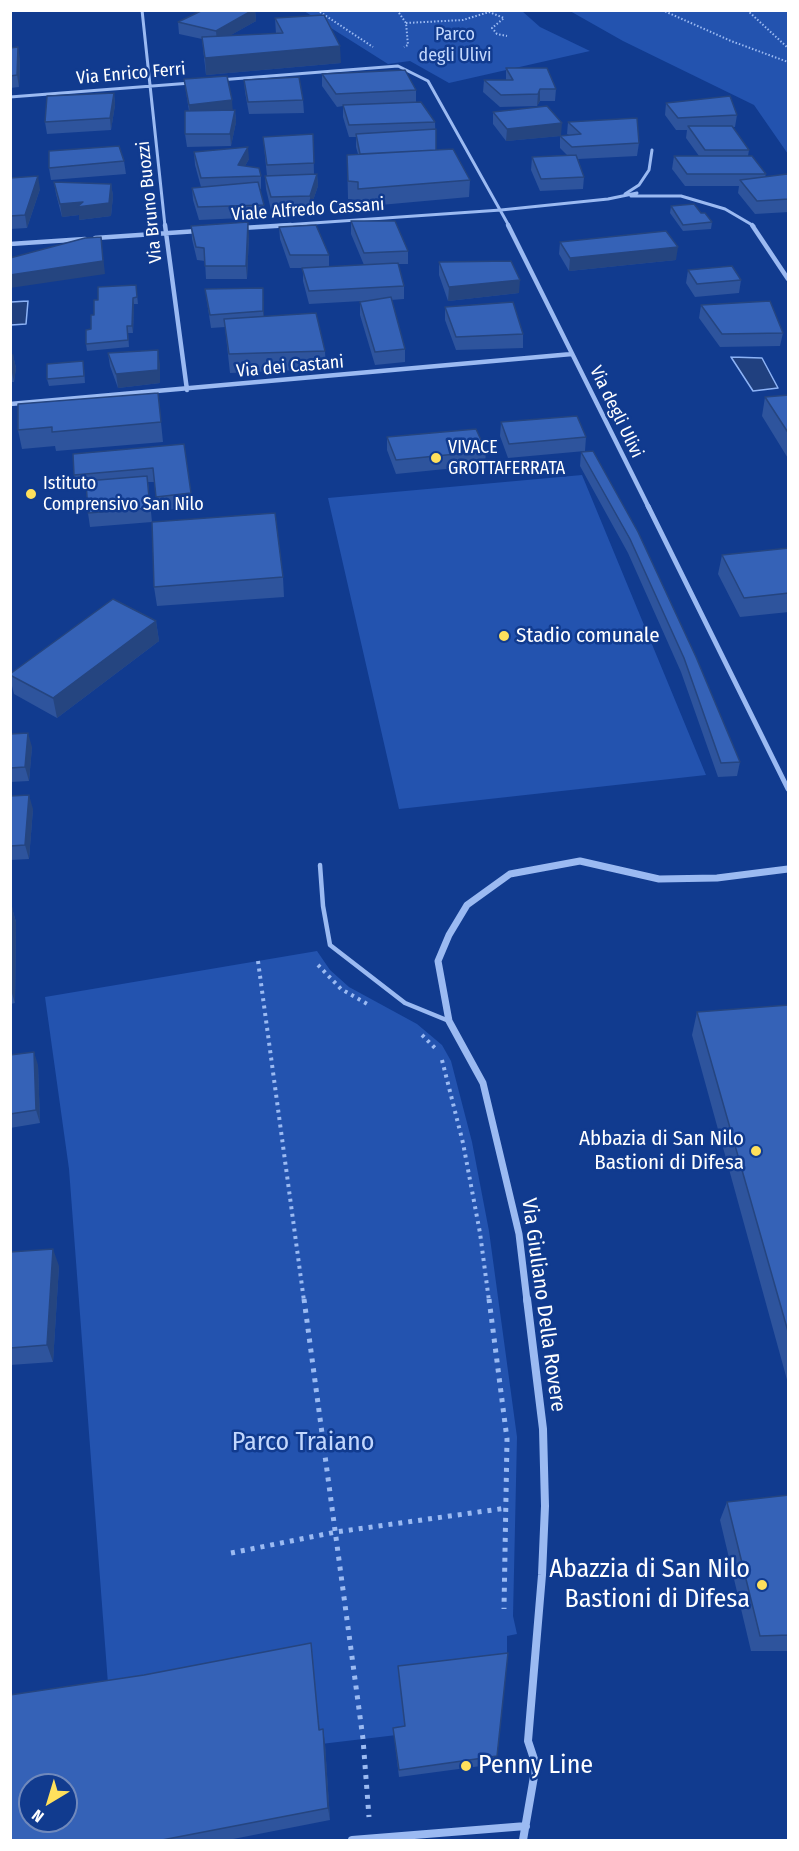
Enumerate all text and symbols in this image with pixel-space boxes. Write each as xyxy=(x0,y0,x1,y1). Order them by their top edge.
park label: Parco degli Ulivi xyxy=(419,24,491,66)
street label: Via Enrico Ferri xyxy=(75,58,187,90)
street label: Via Bruno Buozzi xyxy=(133,140,167,264)
street label: Viale Alfredo Cassani xyxy=(231,194,385,226)
street label: Via dei Castani xyxy=(235,352,345,382)
street label: Via degli Ulivi xyxy=(584,362,648,462)
place label: VIVACE GROTTAFERRATA xyxy=(448,437,565,480)
marker: VIVACE GROTTAFERRATA xyxy=(429,451,443,465)
place label: Istituto Comprensivo San Nilo xyxy=(43,473,204,516)
marker: Istituto Comprensivo San Nilo xyxy=(24,487,38,501)
place label: Stadio comunale xyxy=(516,623,660,649)
marker: Stadio comunale xyxy=(497,629,511,643)
place label: Abbazia di San Nilo Bastioni di Difesa xyxy=(579,1126,744,1176)
marker: Abbazia di San Nilo Bastioni di Difesa xyxy=(749,1144,763,1158)
street label: Via Giuliano Della Rovere xyxy=(516,1197,570,1413)
park label: Parco Traiano xyxy=(232,1427,374,1459)
place label: Abazzia di San Nilo Bastioni di Difesa xyxy=(549,1554,750,1616)
marker: Abazzia di San Nilo Bastioni di Difesa xyxy=(755,1578,769,1592)
place label: Penny Line xyxy=(478,1750,593,1782)
marker: Penny Line xyxy=(459,1759,473,1773)
north arrow xyxy=(18,1773,78,1833)
text: N xyxy=(28,1806,47,1826)

